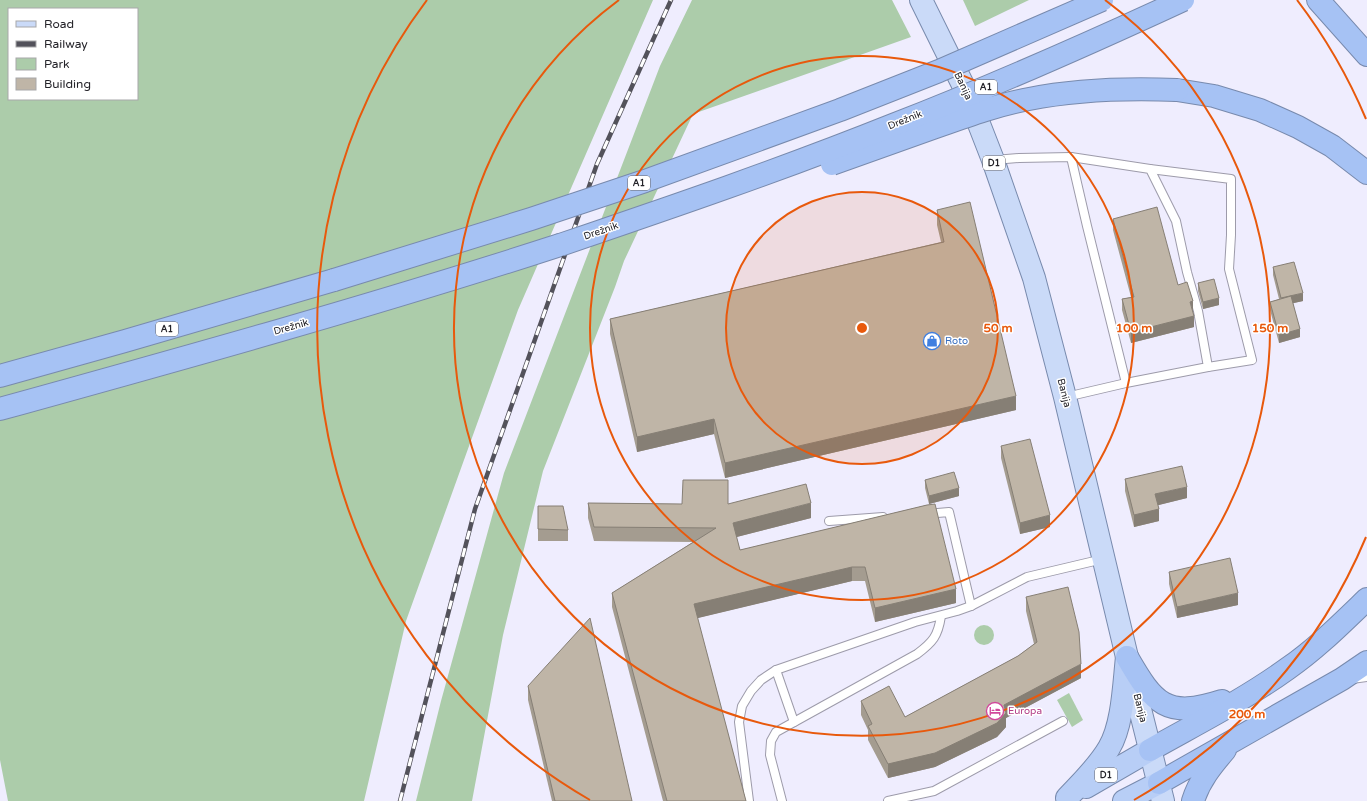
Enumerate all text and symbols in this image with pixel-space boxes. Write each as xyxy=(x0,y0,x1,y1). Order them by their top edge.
legend xyxy=(8,8,138,100)
text: Road xyxy=(44,17,74,31)
text: Railway xyxy=(44,37,88,51)
text: Park xyxy=(44,57,70,71)
street label: Banija xyxy=(951,70,975,102)
text: Building xyxy=(44,77,91,91)
road number: A1 xyxy=(975,80,997,94)
street label: Drežnik xyxy=(886,108,924,132)
road number: D1 xyxy=(983,156,1005,170)
road number: A1 xyxy=(628,176,650,190)
street label: Drežnik xyxy=(582,219,620,242)
street label: Drežnik xyxy=(272,316,310,338)
centre of rings xyxy=(855,321,869,335)
text: 50 m xyxy=(983,321,1013,335)
text: 100 m xyxy=(1116,321,1152,335)
text: 150 m xyxy=(1252,321,1288,335)
road number: A1 xyxy=(156,322,178,336)
shop icon: Roto xyxy=(922,331,942,351)
place label: Roto xyxy=(945,335,968,347)
street label: Banija xyxy=(1055,377,1073,409)
street label: Banija xyxy=(1131,692,1149,724)
hotel icon: Europa xyxy=(985,701,1005,721)
place label: Europa xyxy=(1008,705,1042,717)
text: 200 m xyxy=(1229,707,1265,721)
road number: D1 xyxy=(1095,768,1117,782)

